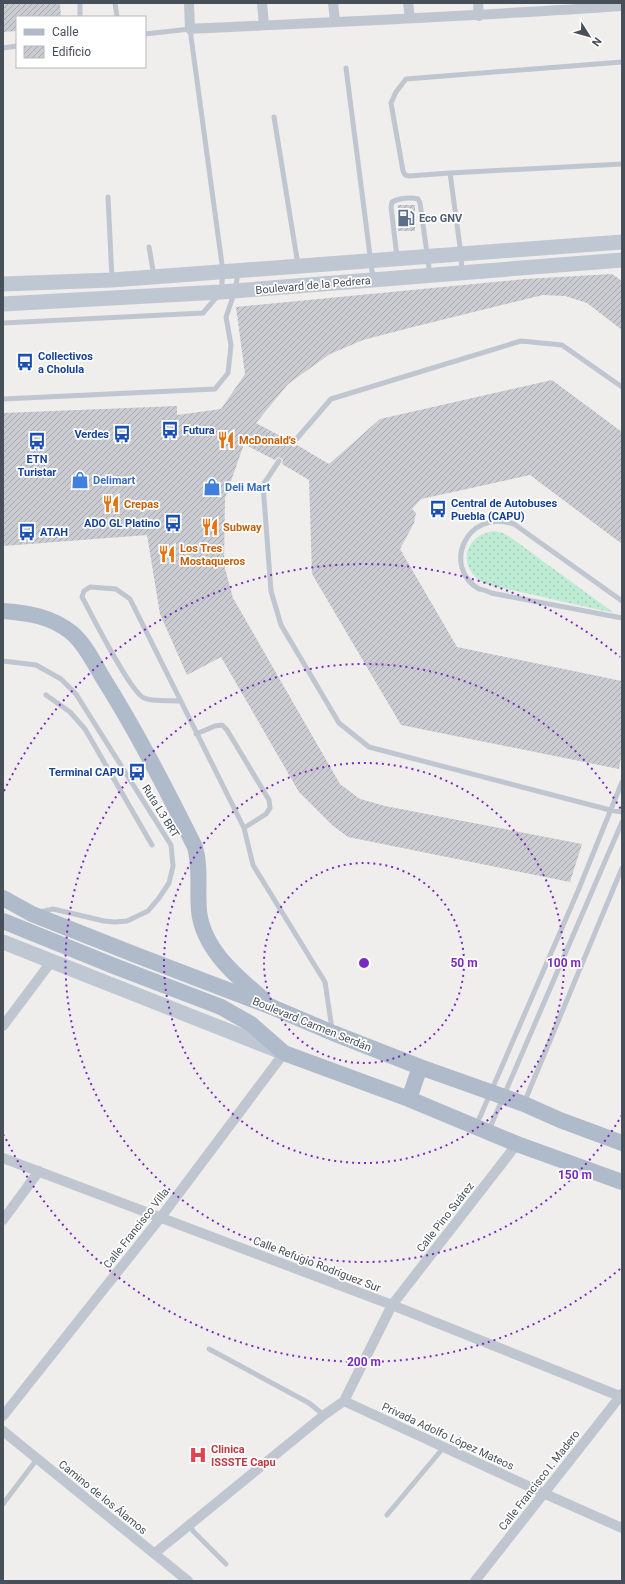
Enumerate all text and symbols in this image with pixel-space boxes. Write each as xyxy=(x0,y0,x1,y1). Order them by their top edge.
legend xyxy=(16,16,146,68)
north arrow xyxy=(569,16,609,56)
text: Calle xyxy=(52,25,79,39)
text: N xyxy=(589,35,604,49)
text: Edificio xyxy=(52,45,91,59)
fuel station icon: Eco GNV xyxy=(396,208,416,228)
place label: Eco GNV xyxy=(419,212,463,225)
street label: Boulevard de la Pedrera xyxy=(255,274,371,297)
place label: Collectivos a Cholula xyxy=(38,350,93,376)
bus stop icon: Collectivos a Cholula xyxy=(15,352,35,372)
bus stop icon: Futura xyxy=(160,420,180,440)
bus stop icon: Verdes xyxy=(112,424,132,444)
place label: Futura xyxy=(183,424,215,437)
place label: Verdes xyxy=(74,428,109,441)
restaurant icon: McDonald's xyxy=(216,430,236,450)
bus stop icon: ETN Turistar xyxy=(27,431,47,451)
place label: McDonald's xyxy=(239,434,296,447)
place label: ETN Turistar xyxy=(18,453,56,479)
shop icon: Delimart xyxy=(70,470,90,490)
place label: Delimart xyxy=(93,474,136,487)
shop icon: Deli Mart xyxy=(202,477,222,497)
place label: Deli Mart xyxy=(225,481,270,494)
restaurant icon: Crepas xyxy=(101,494,121,514)
place label: Central de Autobuses Puebla (CAPU) xyxy=(451,497,557,523)
place label: Crepas xyxy=(124,498,159,511)
bus stop icon: Central de Autobuses Puebla (CAPU) xyxy=(428,499,448,519)
bus stop icon: ADO GL Platino xyxy=(163,513,183,533)
place label: ADO GL Platino xyxy=(84,517,160,530)
restaurant icon: Subway xyxy=(200,517,220,537)
place label: Subway xyxy=(223,521,262,534)
bus stop icon: ATAH xyxy=(17,522,37,542)
place label: ATAH xyxy=(40,526,68,539)
place label: Los Tres Mostaqueros xyxy=(180,542,245,568)
restaurant icon: Los Tres Mostaqueros xyxy=(157,544,177,564)
bus stop icon: Terminal CAPU xyxy=(127,762,147,782)
place label: Terminal CAPU xyxy=(49,766,124,779)
street label: Ruta L3 BRT xyxy=(139,782,182,840)
centre of rings xyxy=(357,956,371,970)
text: 50 m xyxy=(450,956,478,970)
text: 100 m xyxy=(547,956,581,970)
street label: Boulevard Carmen Serdán xyxy=(251,995,373,1054)
text: 150 m xyxy=(558,1168,592,1182)
street label: Calle Pino Suárez xyxy=(414,1179,477,1255)
street label: Calle Francisco Villa xyxy=(101,1186,172,1271)
street label: Calle Refugio Rodríguez Sur xyxy=(251,1234,383,1295)
text: 200 m xyxy=(347,1355,381,1369)
street label: Privada Adolfo López Mateos xyxy=(380,1400,516,1473)
street label: Calle Francisco I. Madero xyxy=(496,1428,583,1533)
place label: Clinica ISSSTE Capu xyxy=(211,1443,276,1469)
hospital icon: Clinica ISSSTE Capu xyxy=(188,1445,208,1465)
street label: Camino de los Álamos xyxy=(56,1458,150,1537)

